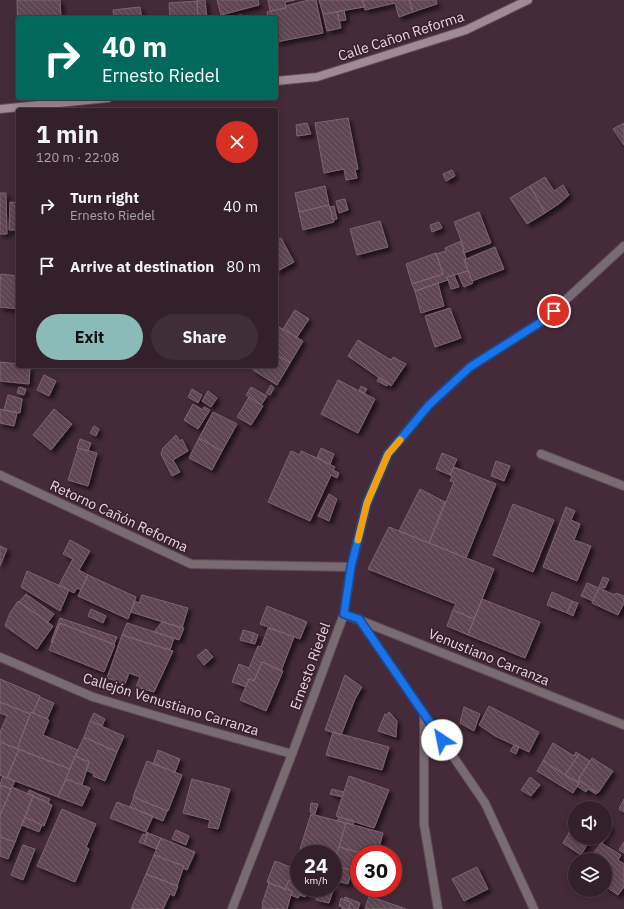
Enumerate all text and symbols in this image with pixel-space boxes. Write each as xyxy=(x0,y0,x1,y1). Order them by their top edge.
street label: Calle Cañon Reforma xyxy=(336,7,467,65)
text: 40 m xyxy=(102,28,167,65)
icon: right xyxy=(36,32,88,84)
text: Ernesto Riedel xyxy=(102,64,220,87)
text: 1 min xyxy=(36,118,99,150)
button: close xyxy=(216,121,258,163)
text: 120 m · 22:08 xyxy=(36,149,119,166)
text: Turn right xyxy=(70,188,139,207)
icon: right xyxy=(36,195,58,217)
text: 40 m xyxy=(223,197,258,216)
text: Ernesto Riedel xyxy=(70,207,155,224)
icon: arrive xyxy=(36,255,58,277)
text: Arrive at destination xyxy=(70,257,214,276)
text: 80 m xyxy=(226,257,261,276)
pin xyxy=(537,294,571,328)
icon: arrive xyxy=(543,300,565,322)
button: Exit xyxy=(36,314,143,360)
button: Share xyxy=(151,314,258,360)
street label: Retorno Cañón Reforma xyxy=(47,476,191,556)
street label: Ernesto Riedel xyxy=(286,620,334,712)
street label: Venustiano Carranza xyxy=(426,624,553,690)
street label: Callejón Venustiano Carranza xyxy=(81,669,262,740)
position arrow xyxy=(421,719,463,761)
map controls xyxy=(568,801,612,897)
button: sound xyxy=(568,801,612,845)
speed limit sign: 30 xyxy=(350,845,402,897)
text: 24 xyxy=(304,852,328,879)
button: layers xyxy=(568,853,612,897)
text: km/h xyxy=(304,874,328,887)

